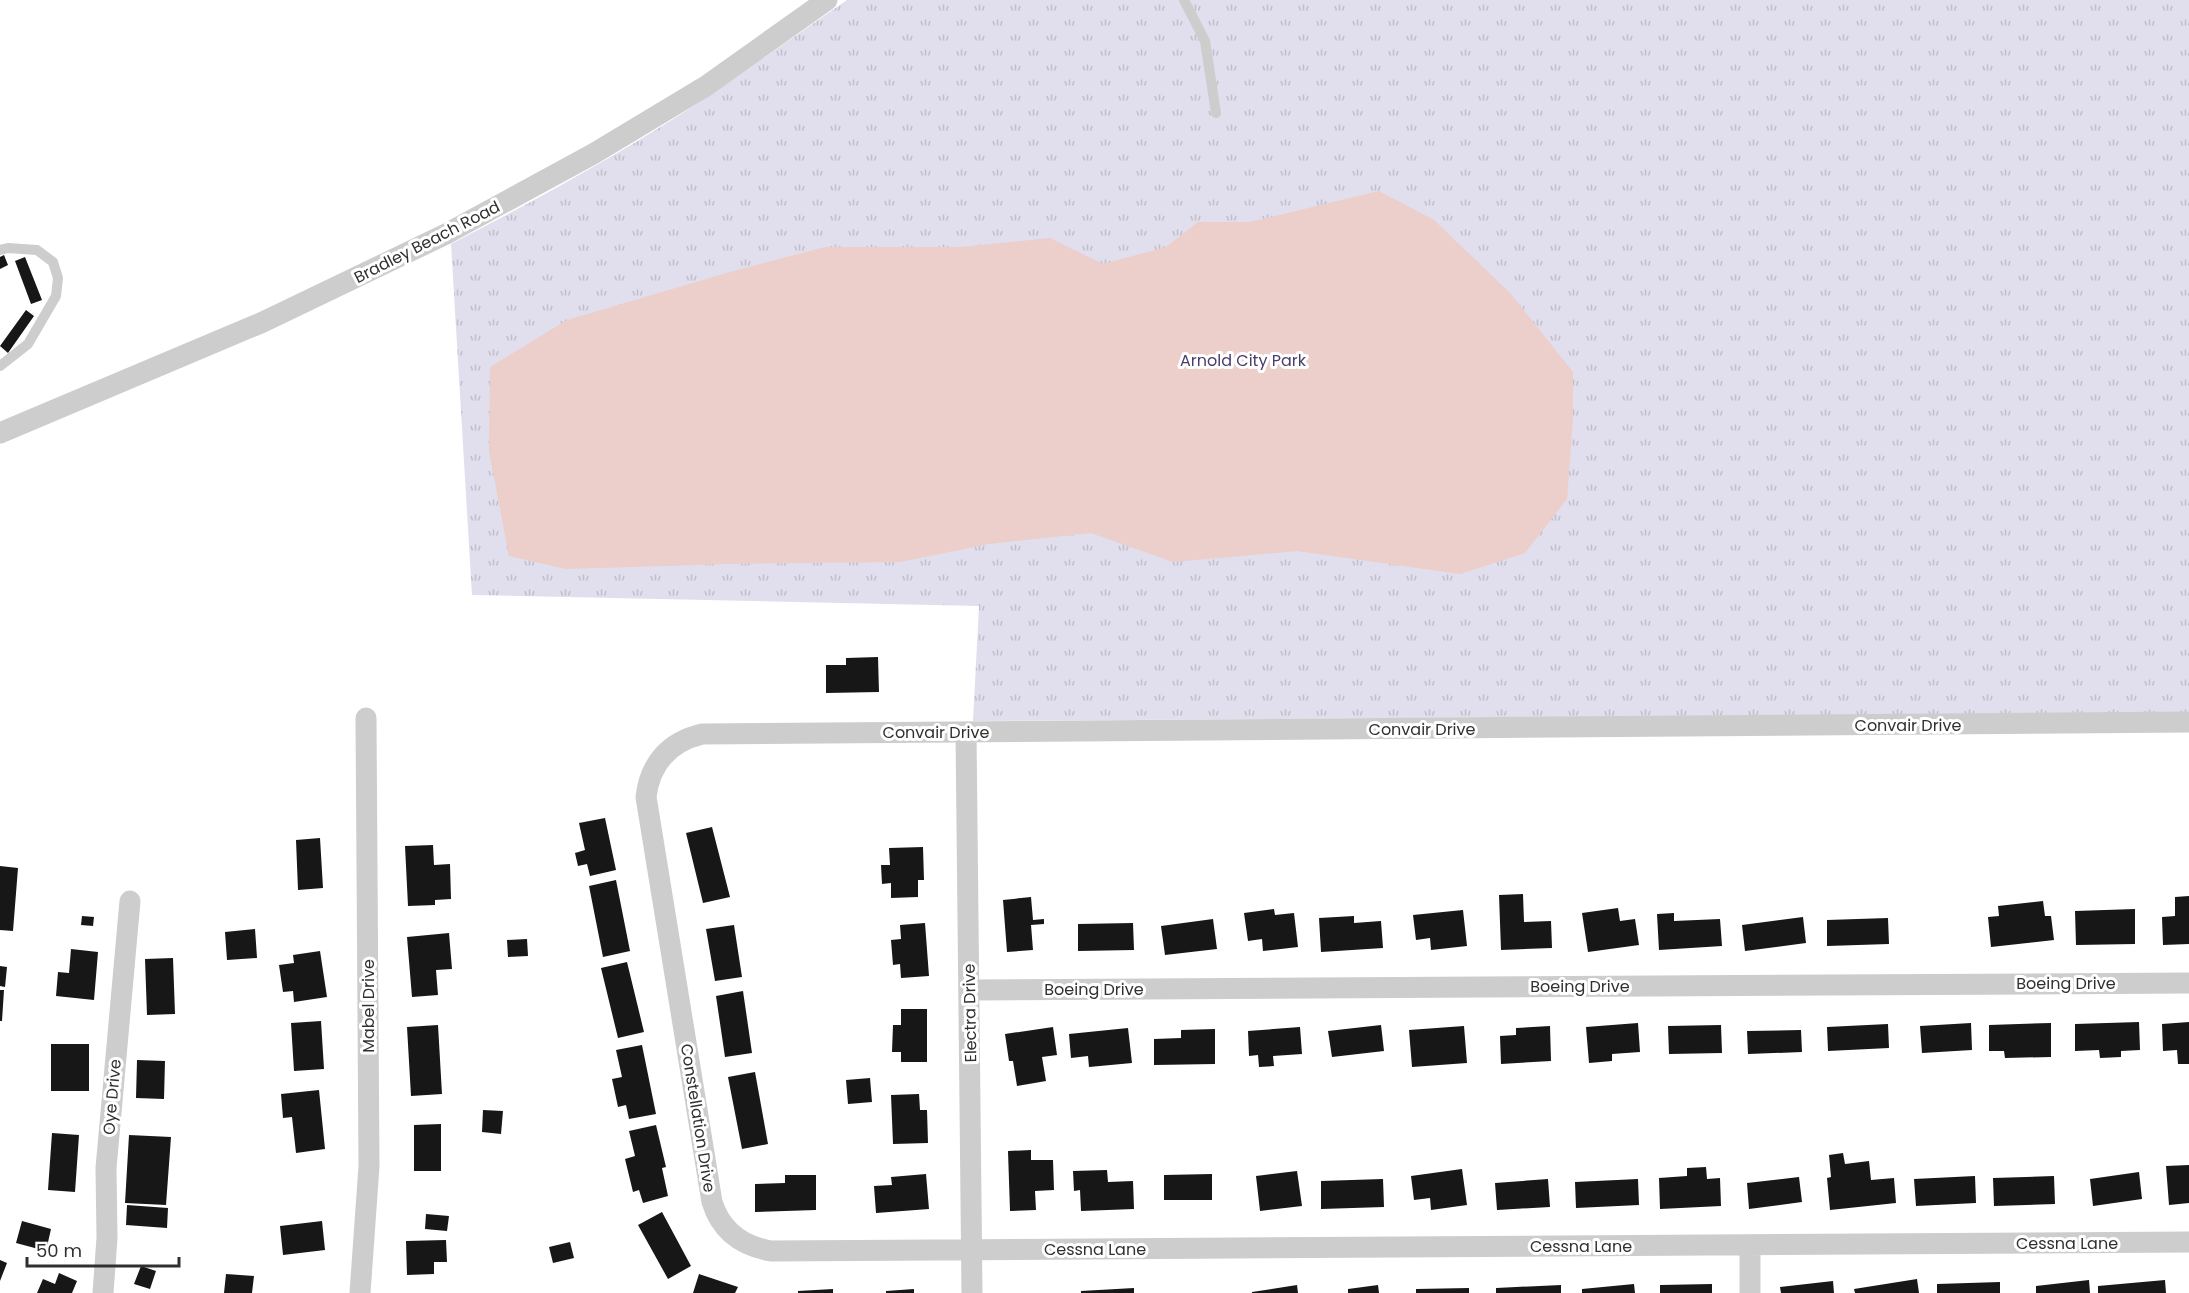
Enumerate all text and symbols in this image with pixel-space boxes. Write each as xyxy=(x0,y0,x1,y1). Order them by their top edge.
street label: Bradley Beach Road xyxy=(350,195,504,289)
park label: Arnold City Park xyxy=(1180,349,1307,372)
street label: Convair Drive xyxy=(1855,714,1962,737)
street label: Convair Drive xyxy=(1369,718,1476,741)
street label: Convair Drive xyxy=(883,721,990,744)
street label: Mabel Drive xyxy=(357,959,380,1053)
street label: Electra Drive xyxy=(958,963,982,1063)
street label: Boeing Drive xyxy=(2016,972,2116,995)
street label: Boeing Drive xyxy=(1530,975,1630,998)
street label: Boeing Drive xyxy=(1044,978,1144,1001)
street label: Constellation Drive xyxy=(675,1042,721,1194)
street label: Oye Drive xyxy=(97,1058,127,1136)
scale bar xyxy=(27,1230,178,1268)
street label: Cessna Lane xyxy=(2016,1232,2118,1255)
street label: Cessna Lane xyxy=(1530,1235,1632,1258)
text: 50 m xyxy=(36,1238,82,1263)
street label: Cessna Lane xyxy=(1044,1238,1146,1261)

